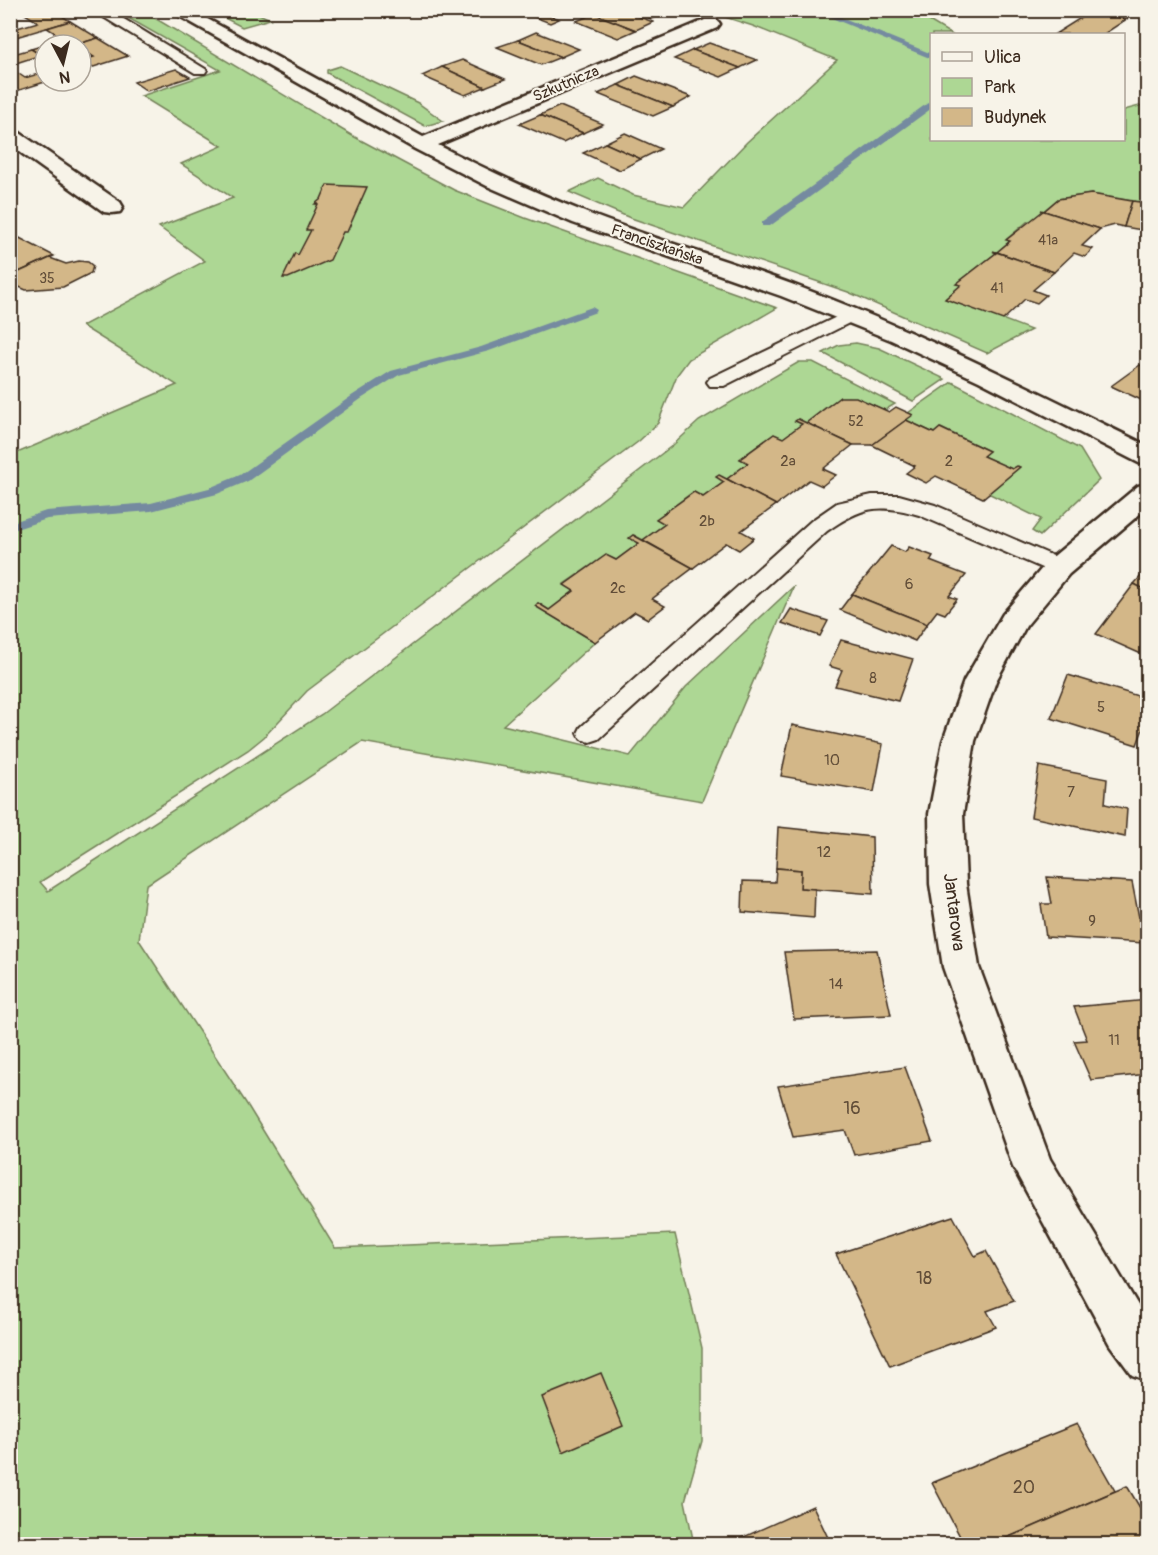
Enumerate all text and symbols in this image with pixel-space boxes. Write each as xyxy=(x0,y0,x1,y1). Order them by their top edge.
north arrow xyxy=(33,33,93,93)
legend xyxy=(930,33,1125,141)
text: Ulica xyxy=(984,46,1021,69)
street label: Szkutnicza xyxy=(530,62,602,106)
text: N xyxy=(58,66,71,88)
text: Park xyxy=(984,76,1016,99)
text: Budynek xyxy=(984,106,1047,129)
street label: Franciszkańska xyxy=(609,220,706,270)
house number: 41a xyxy=(1038,232,1058,249)
house number: 35 xyxy=(39,270,55,287)
house number: 41 xyxy=(990,280,1004,297)
house number: 52 xyxy=(848,413,864,430)
house number: 2a xyxy=(780,452,796,471)
house number: 2 xyxy=(945,452,953,471)
house number: 2b xyxy=(699,512,715,531)
house number: 6 xyxy=(905,575,913,594)
house number: 2c xyxy=(610,579,626,598)
house number: 8 xyxy=(869,669,877,688)
house number: 5 xyxy=(1097,698,1105,717)
house number: 10 xyxy=(824,751,840,770)
house number: 7 xyxy=(1067,783,1075,802)
house number: 12 xyxy=(817,843,831,862)
street label: Jantarowa xyxy=(938,872,970,952)
house number: 9 xyxy=(1088,912,1096,931)
house number: 14 xyxy=(829,975,844,994)
house number: 11 xyxy=(1108,1031,1120,1050)
house number: 16 xyxy=(843,1097,861,1120)
house number: 18 xyxy=(916,1267,932,1290)
house number: 20 xyxy=(1013,1476,1035,1499)

